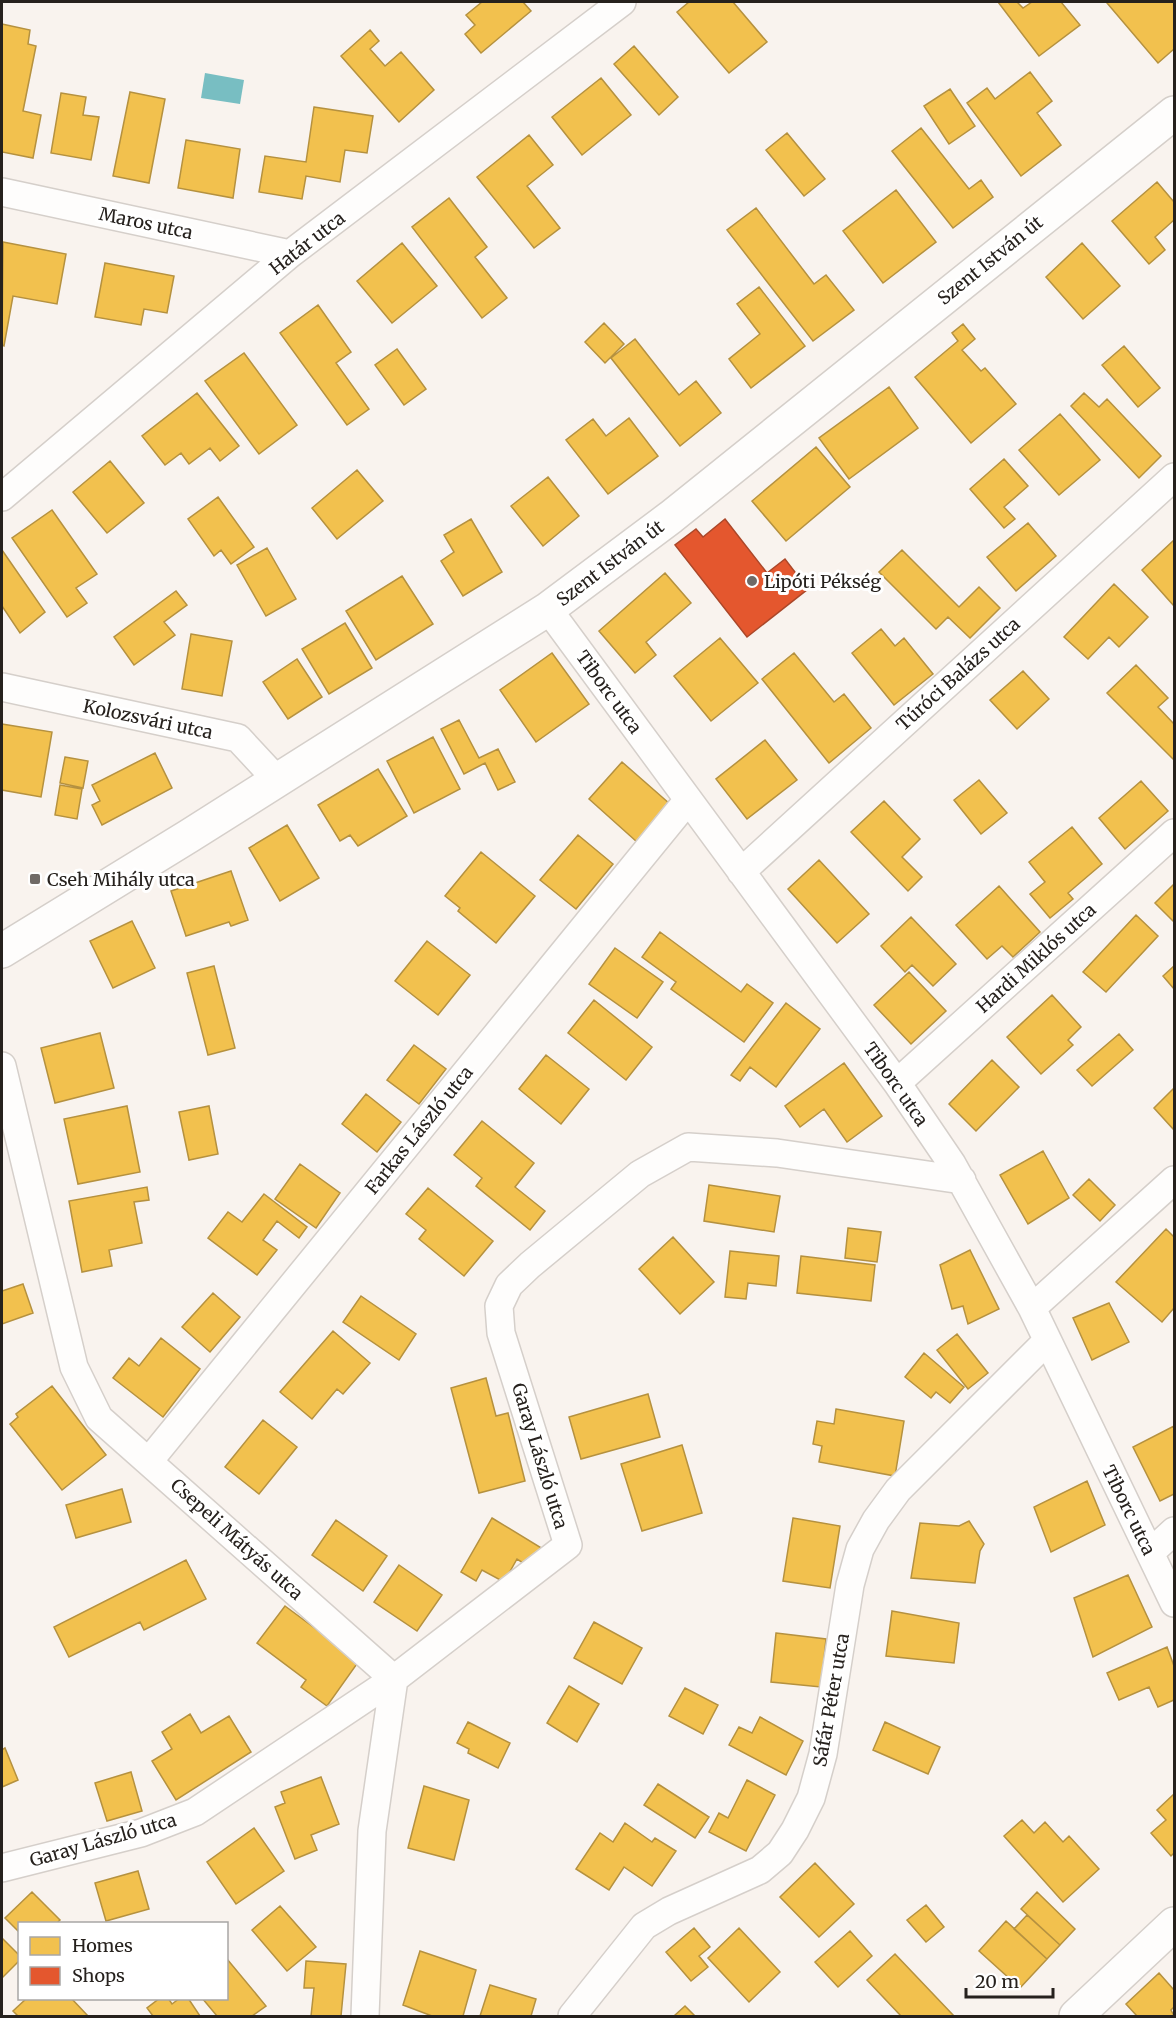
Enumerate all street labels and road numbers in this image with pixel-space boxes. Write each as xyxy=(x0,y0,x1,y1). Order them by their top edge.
street label: Maros utca xyxy=(97,202,195,244)
street label: Határ utca xyxy=(265,206,350,280)
street label: Szent István út xyxy=(933,210,1047,310)
street label: Szent István út xyxy=(552,515,668,611)
street label: Túróci Balázs utca xyxy=(891,612,1025,736)
street label: Tiborc utca xyxy=(571,646,647,738)
street label: Kolozsvári utca xyxy=(81,694,215,744)
street label: Hardi Miklós utca xyxy=(971,898,1101,1018)
street label: Tiborc utca xyxy=(859,1038,934,1131)
street label: Farkas László utca xyxy=(360,1061,478,1199)
street label: Garay László utca xyxy=(507,1380,573,1532)
street label: Tiborc utca xyxy=(1097,1461,1161,1559)
street label: Csepeli Mátyás utca xyxy=(166,1473,308,1605)
street label: Sáfár Péter utca xyxy=(808,1631,854,1769)
street label: Garay László utca xyxy=(27,1808,179,1872)

